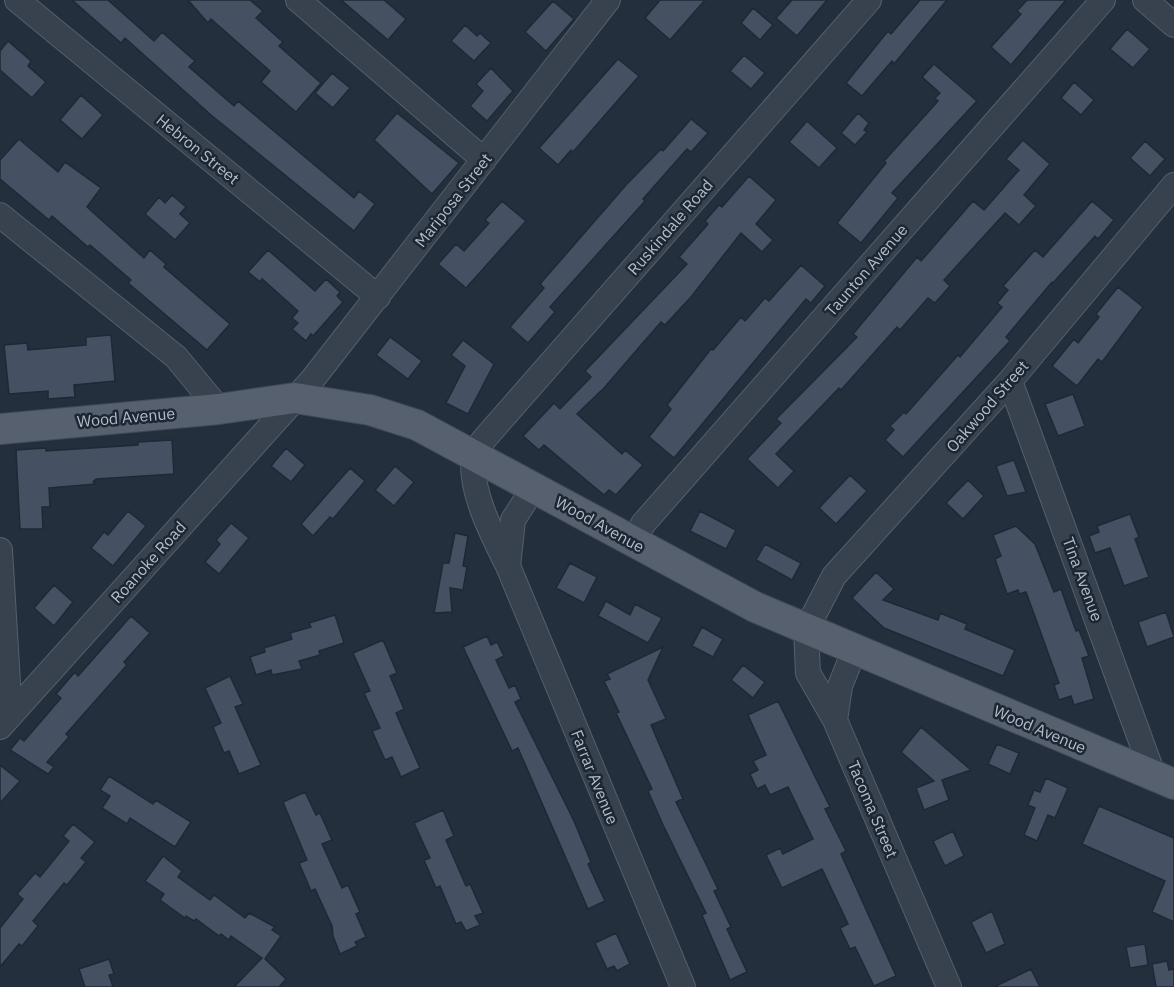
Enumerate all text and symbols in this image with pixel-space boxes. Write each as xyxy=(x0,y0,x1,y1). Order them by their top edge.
street label: Hebron Street xyxy=(153,109,243,189)
street label: Mariposa Street xyxy=(410,149,496,251)
street label: Ruskindale Road xyxy=(623,175,717,279)
street label: Taunton Avenue xyxy=(821,220,912,320)
street label: Oakwood Street xyxy=(942,356,1032,456)
street label: Wood Avenue xyxy=(76,403,176,431)
street label: Wood Avenue xyxy=(552,491,648,557)
street label: Roanoke Road xyxy=(106,517,190,607)
street label: Tina Avenue xyxy=(1059,534,1108,624)
street label: Wood Avenue xyxy=(991,701,1089,758)
street label: Farrar Avenue xyxy=(567,727,623,827)
street label: Tacoma Street xyxy=(844,757,902,861)

